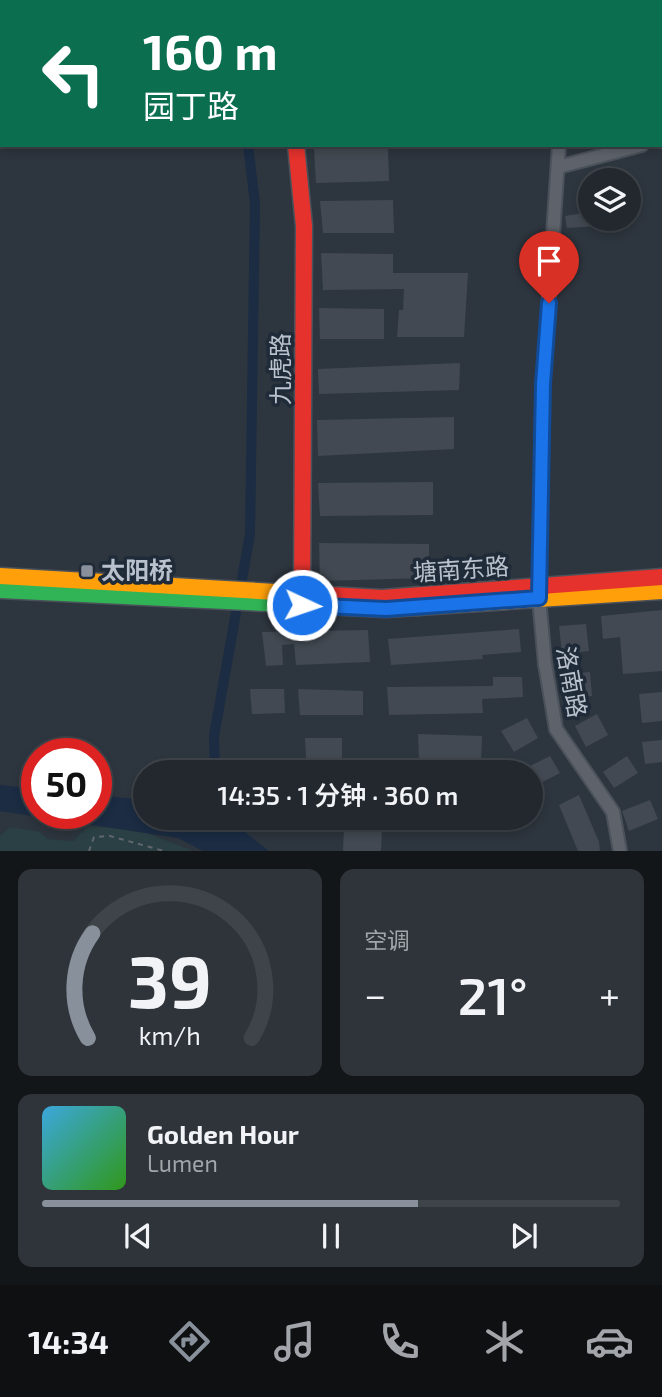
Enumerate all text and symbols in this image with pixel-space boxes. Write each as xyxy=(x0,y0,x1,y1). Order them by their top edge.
text: 160 m xyxy=(143,21,278,80)
icon: left xyxy=(28,28,119,119)
text: 园丁路 xyxy=(143,86,239,124)
map controls xyxy=(578,168,641,231)
button: layers xyxy=(578,168,641,231)
pin xyxy=(519,231,579,303)
icon: arrive xyxy=(530,242,568,280)
street label: 九虎路 xyxy=(265,333,294,405)
street label: 塘南东路 xyxy=(412,551,510,586)
place label: 太阳桥 xyxy=(101,555,173,584)
marker: 太阳桥 xyxy=(79,563,95,579)
position arrow xyxy=(265,568,339,642)
street label: 洛南路 xyxy=(552,644,593,720)
speed limit sign: 50 xyxy=(21,738,112,829)
text: 14:35 · 1 分钟 · 360 m xyxy=(218,779,458,810)
text: 空调 xyxy=(364,926,410,954)
text: 39 xyxy=(128,936,212,1024)
text: 21° xyxy=(458,963,528,1025)
text: − xyxy=(364,971,386,1017)
text: + xyxy=(599,971,620,1017)
text: km/h xyxy=(139,1020,201,1050)
text: Golden Hour xyxy=(147,1118,299,1149)
text: Lumen xyxy=(147,1149,218,1177)
icon: previous xyxy=(119,1217,157,1255)
icon: pause xyxy=(312,1217,350,1255)
icon: next xyxy=(505,1217,543,1255)
icon: directions xyxy=(165,1317,214,1366)
icon: music xyxy=(270,1317,319,1366)
icon: phone xyxy=(375,1317,424,1366)
icon: climate xyxy=(480,1317,529,1366)
icon: car xyxy=(585,1317,634,1366)
text: 14:34 xyxy=(28,1322,109,1360)

